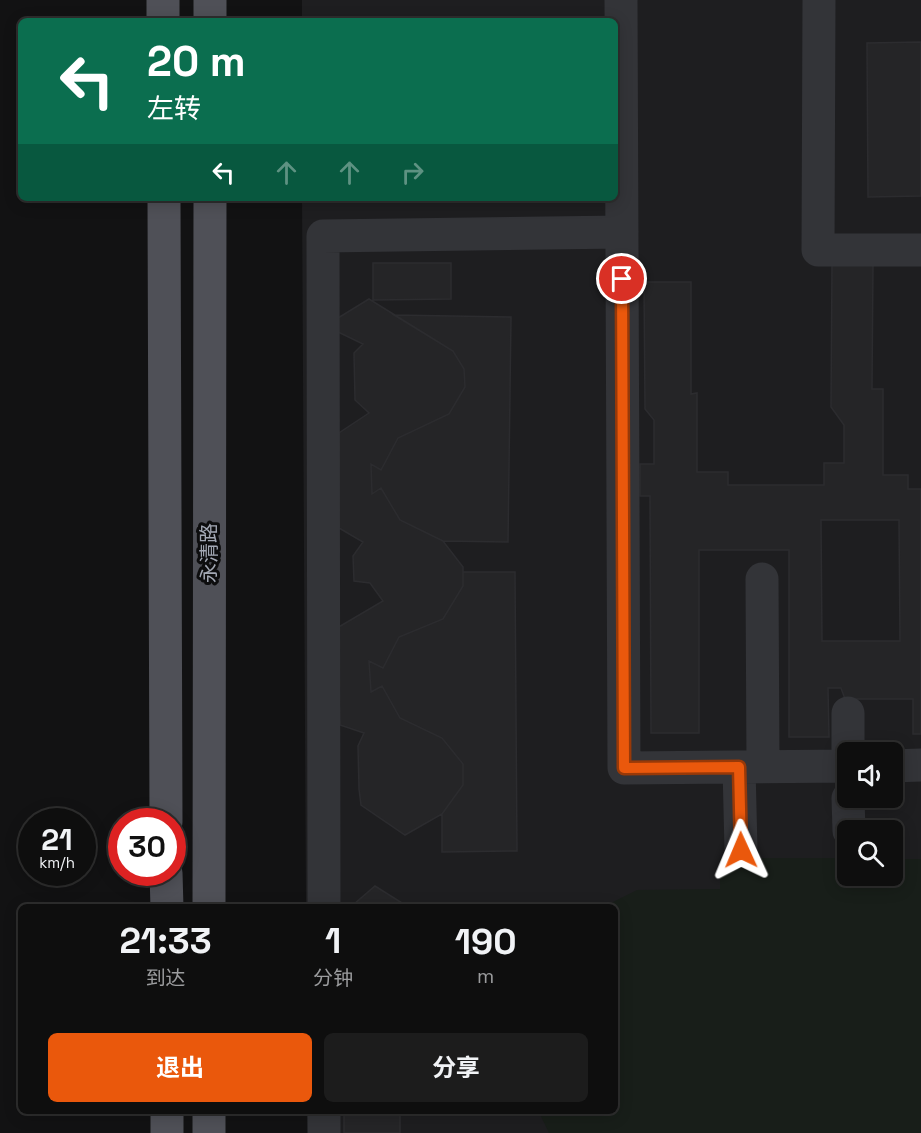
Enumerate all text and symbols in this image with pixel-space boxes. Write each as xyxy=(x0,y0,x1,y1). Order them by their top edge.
text: 20 m xyxy=(147,35,246,88)
icon: left xyxy=(48,42,126,120)
text: 左转 xyxy=(147,91,201,126)
icon: left xyxy=(207,156,240,189)
icon: ahead xyxy=(270,156,303,189)
icon: ahead xyxy=(333,156,366,189)
icon: right xyxy=(396,156,429,189)
pin xyxy=(596,253,647,304)
icon: arrive xyxy=(605,262,638,295)
street label: 永清路 xyxy=(196,523,222,583)
map controls xyxy=(837,742,903,886)
button: sound xyxy=(837,742,903,808)
speed limit sign: 30 xyxy=(108,808,186,886)
position arrow xyxy=(709,818,773,882)
text: 21 xyxy=(41,820,73,859)
button: search xyxy=(837,820,903,886)
text: km/h xyxy=(39,853,75,872)
text: 21:33 xyxy=(119,918,212,964)
text: 1 xyxy=(325,918,341,964)
text: 190 xyxy=(455,919,516,965)
text: m xyxy=(477,963,494,989)
text: 到达 xyxy=(146,965,186,991)
text: 分钟 xyxy=(313,965,353,991)
button: 退出 xyxy=(48,1033,312,1102)
button: 分享 xyxy=(324,1033,588,1102)

